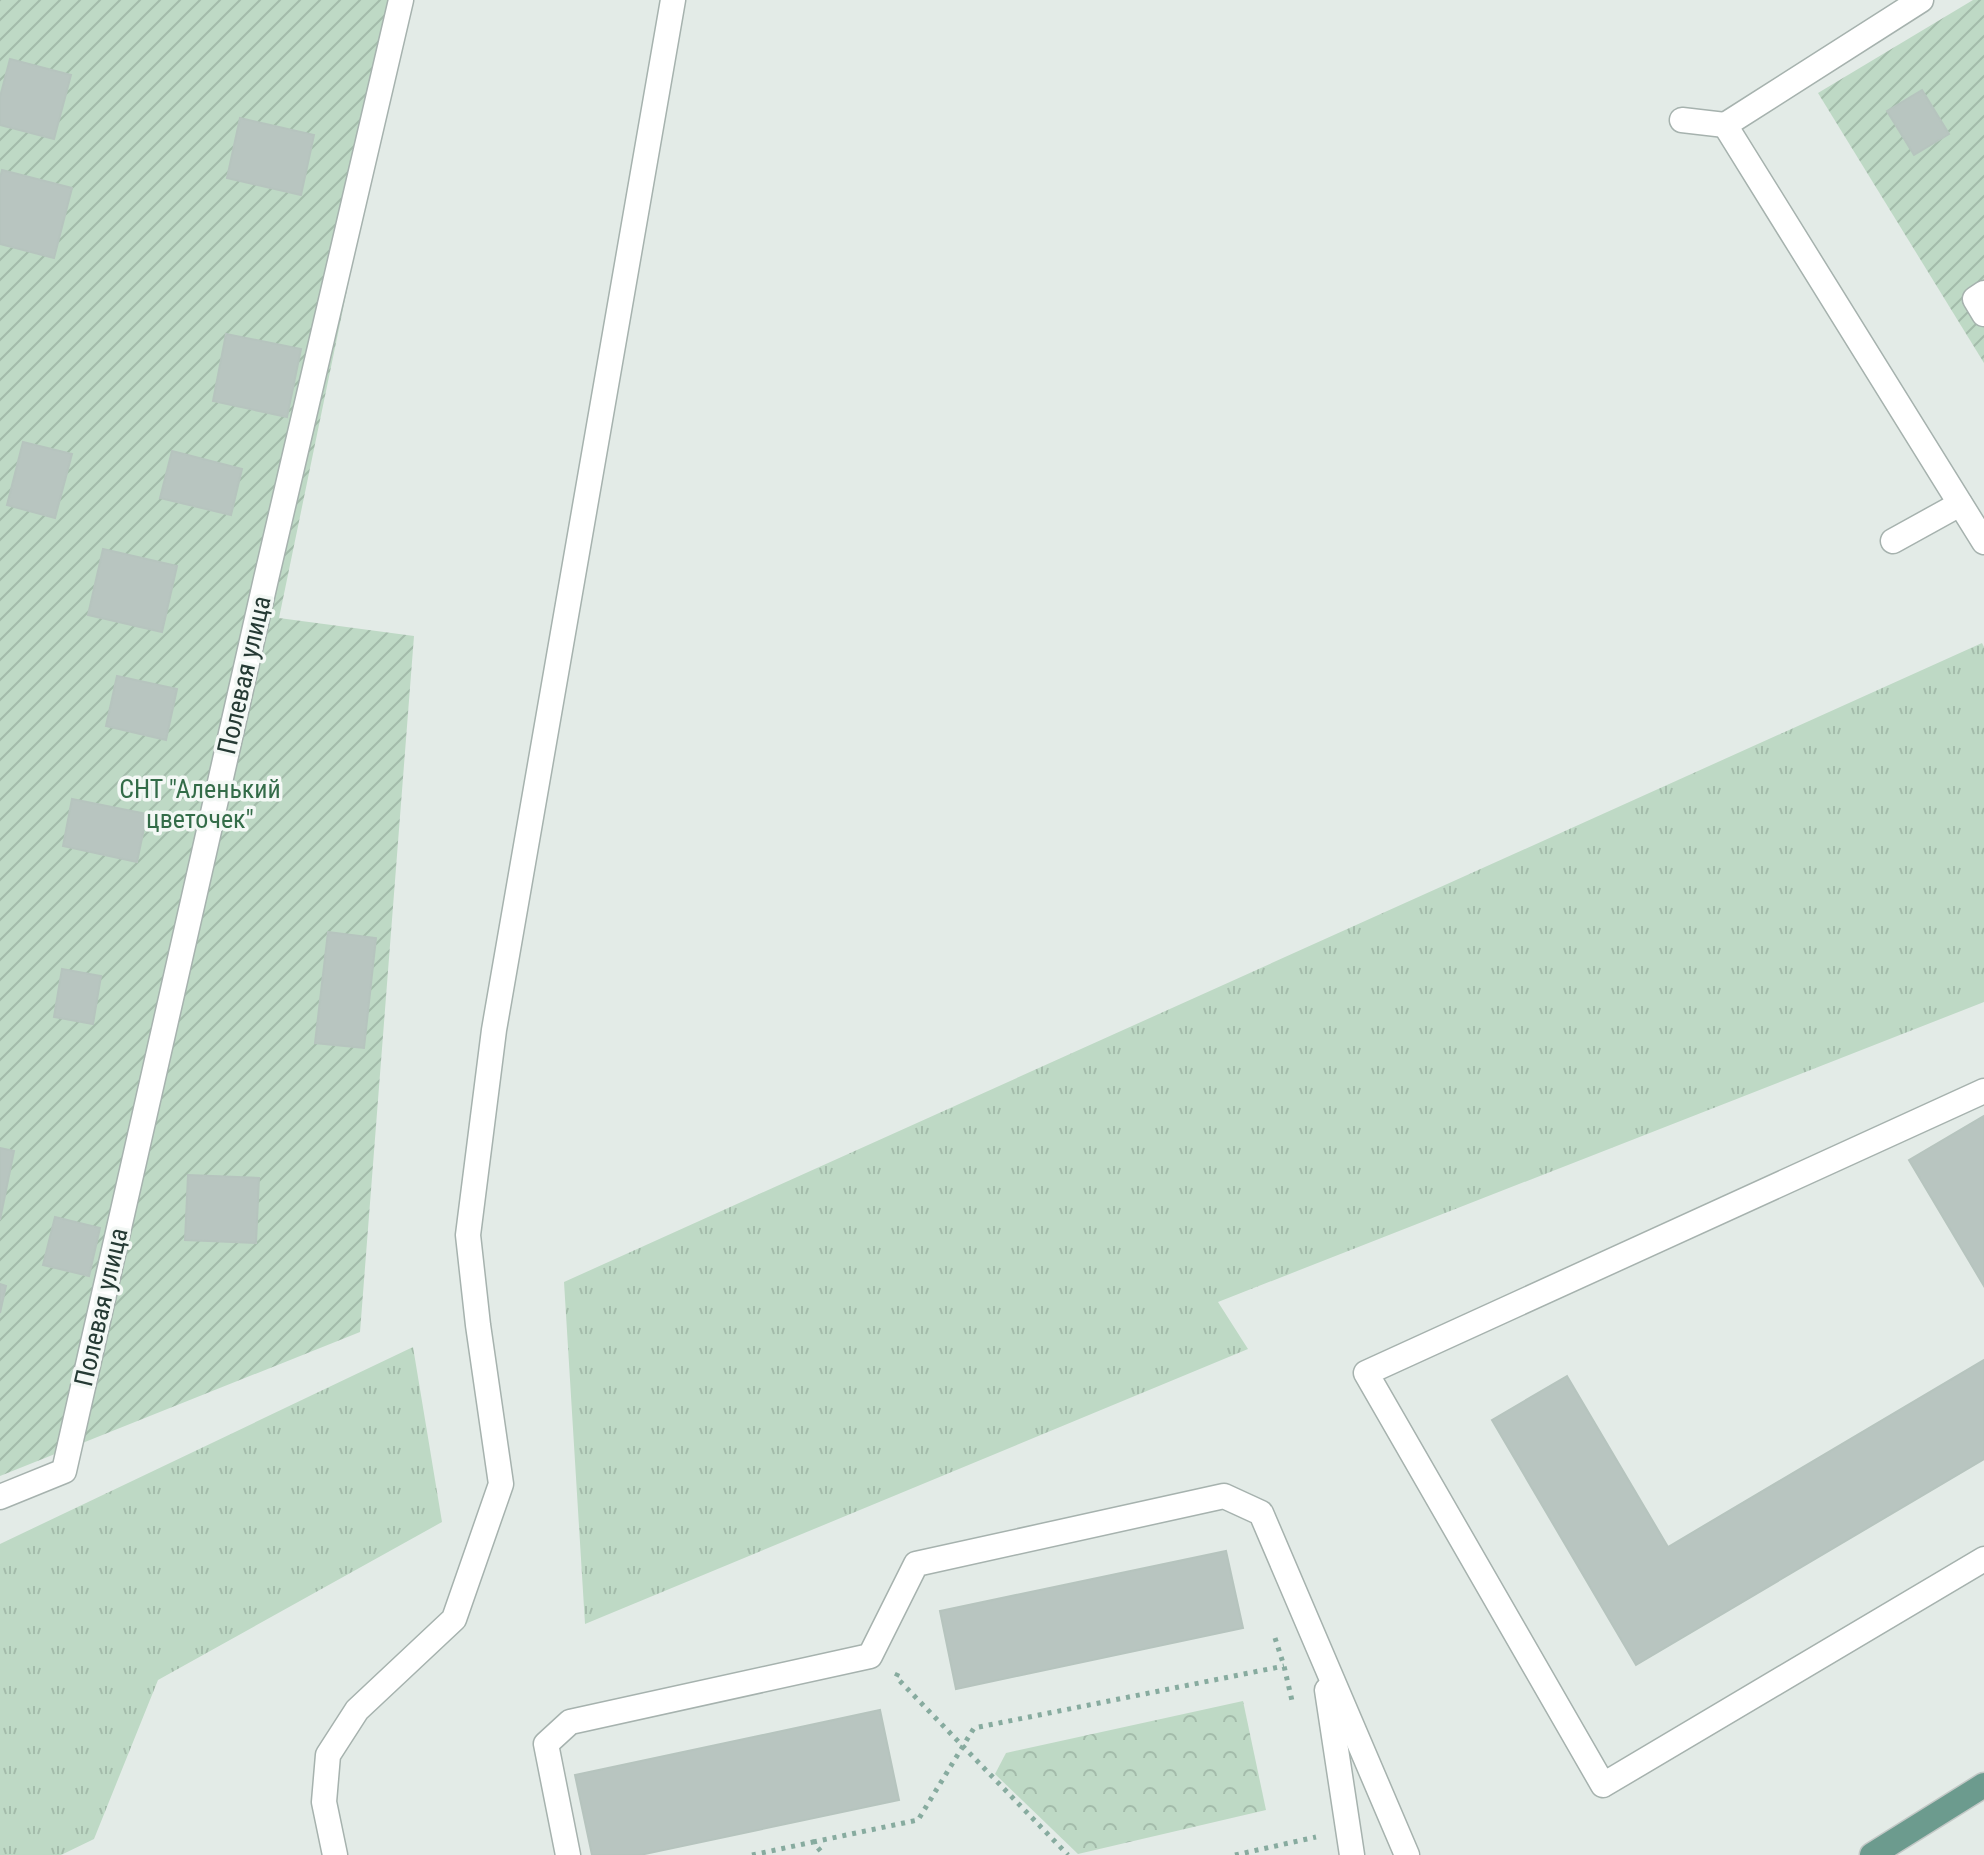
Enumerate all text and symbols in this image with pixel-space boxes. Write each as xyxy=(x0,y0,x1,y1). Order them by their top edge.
street label: Полевая улица xyxy=(211,593,277,757)
park label: СНТ "Аленький цветочек" xyxy=(119,774,281,834)
street label: Полевая улица xyxy=(68,1225,134,1389)

